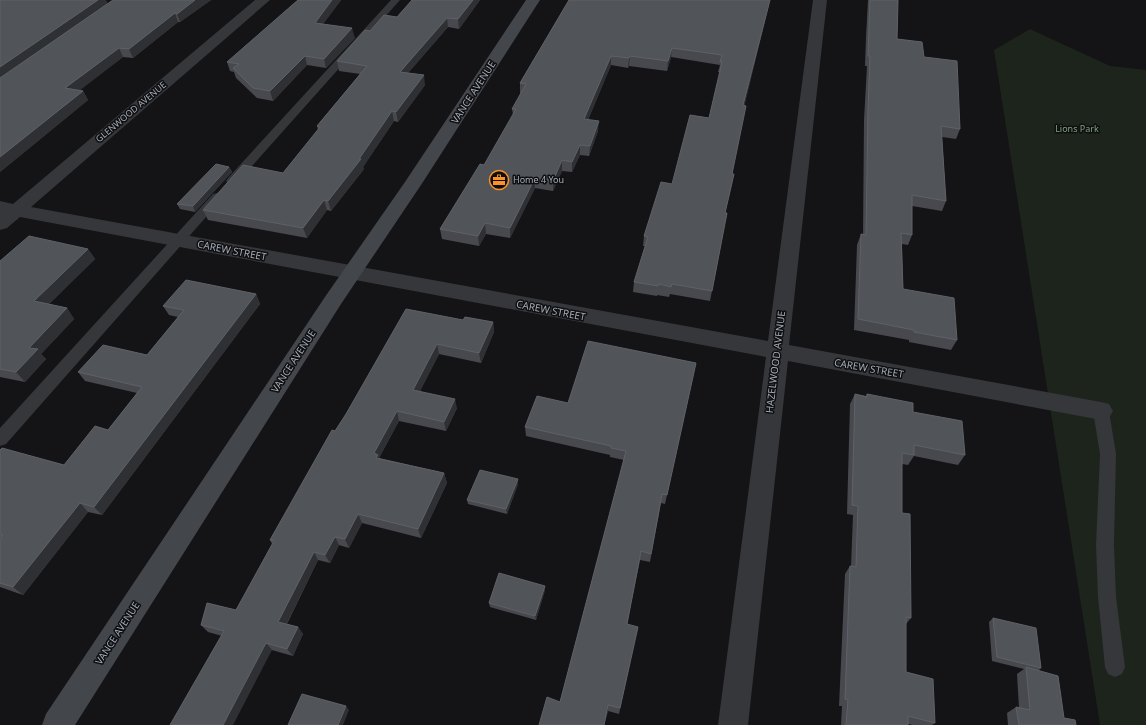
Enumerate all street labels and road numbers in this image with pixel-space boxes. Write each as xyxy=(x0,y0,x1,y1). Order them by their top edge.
street label: VANCE AVENUE xyxy=(447,58,499,126)
street label: GLENWOOD AVENUE xyxy=(93,78,169,145)
street label: CAREW STREET xyxy=(196,236,268,264)
street label: CAREW STREET xyxy=(515,296,587,324)
street label: HAZELWOOD AVENUE xyxy=(762,310,788,414)
street label: VANCE AVENUE xyxy=(267,327,319,395)
street label: CAREW STREET xyxy=(833,355,905,381)
street label: VANCE AVENUE xyxy=(91,599,143,667)

